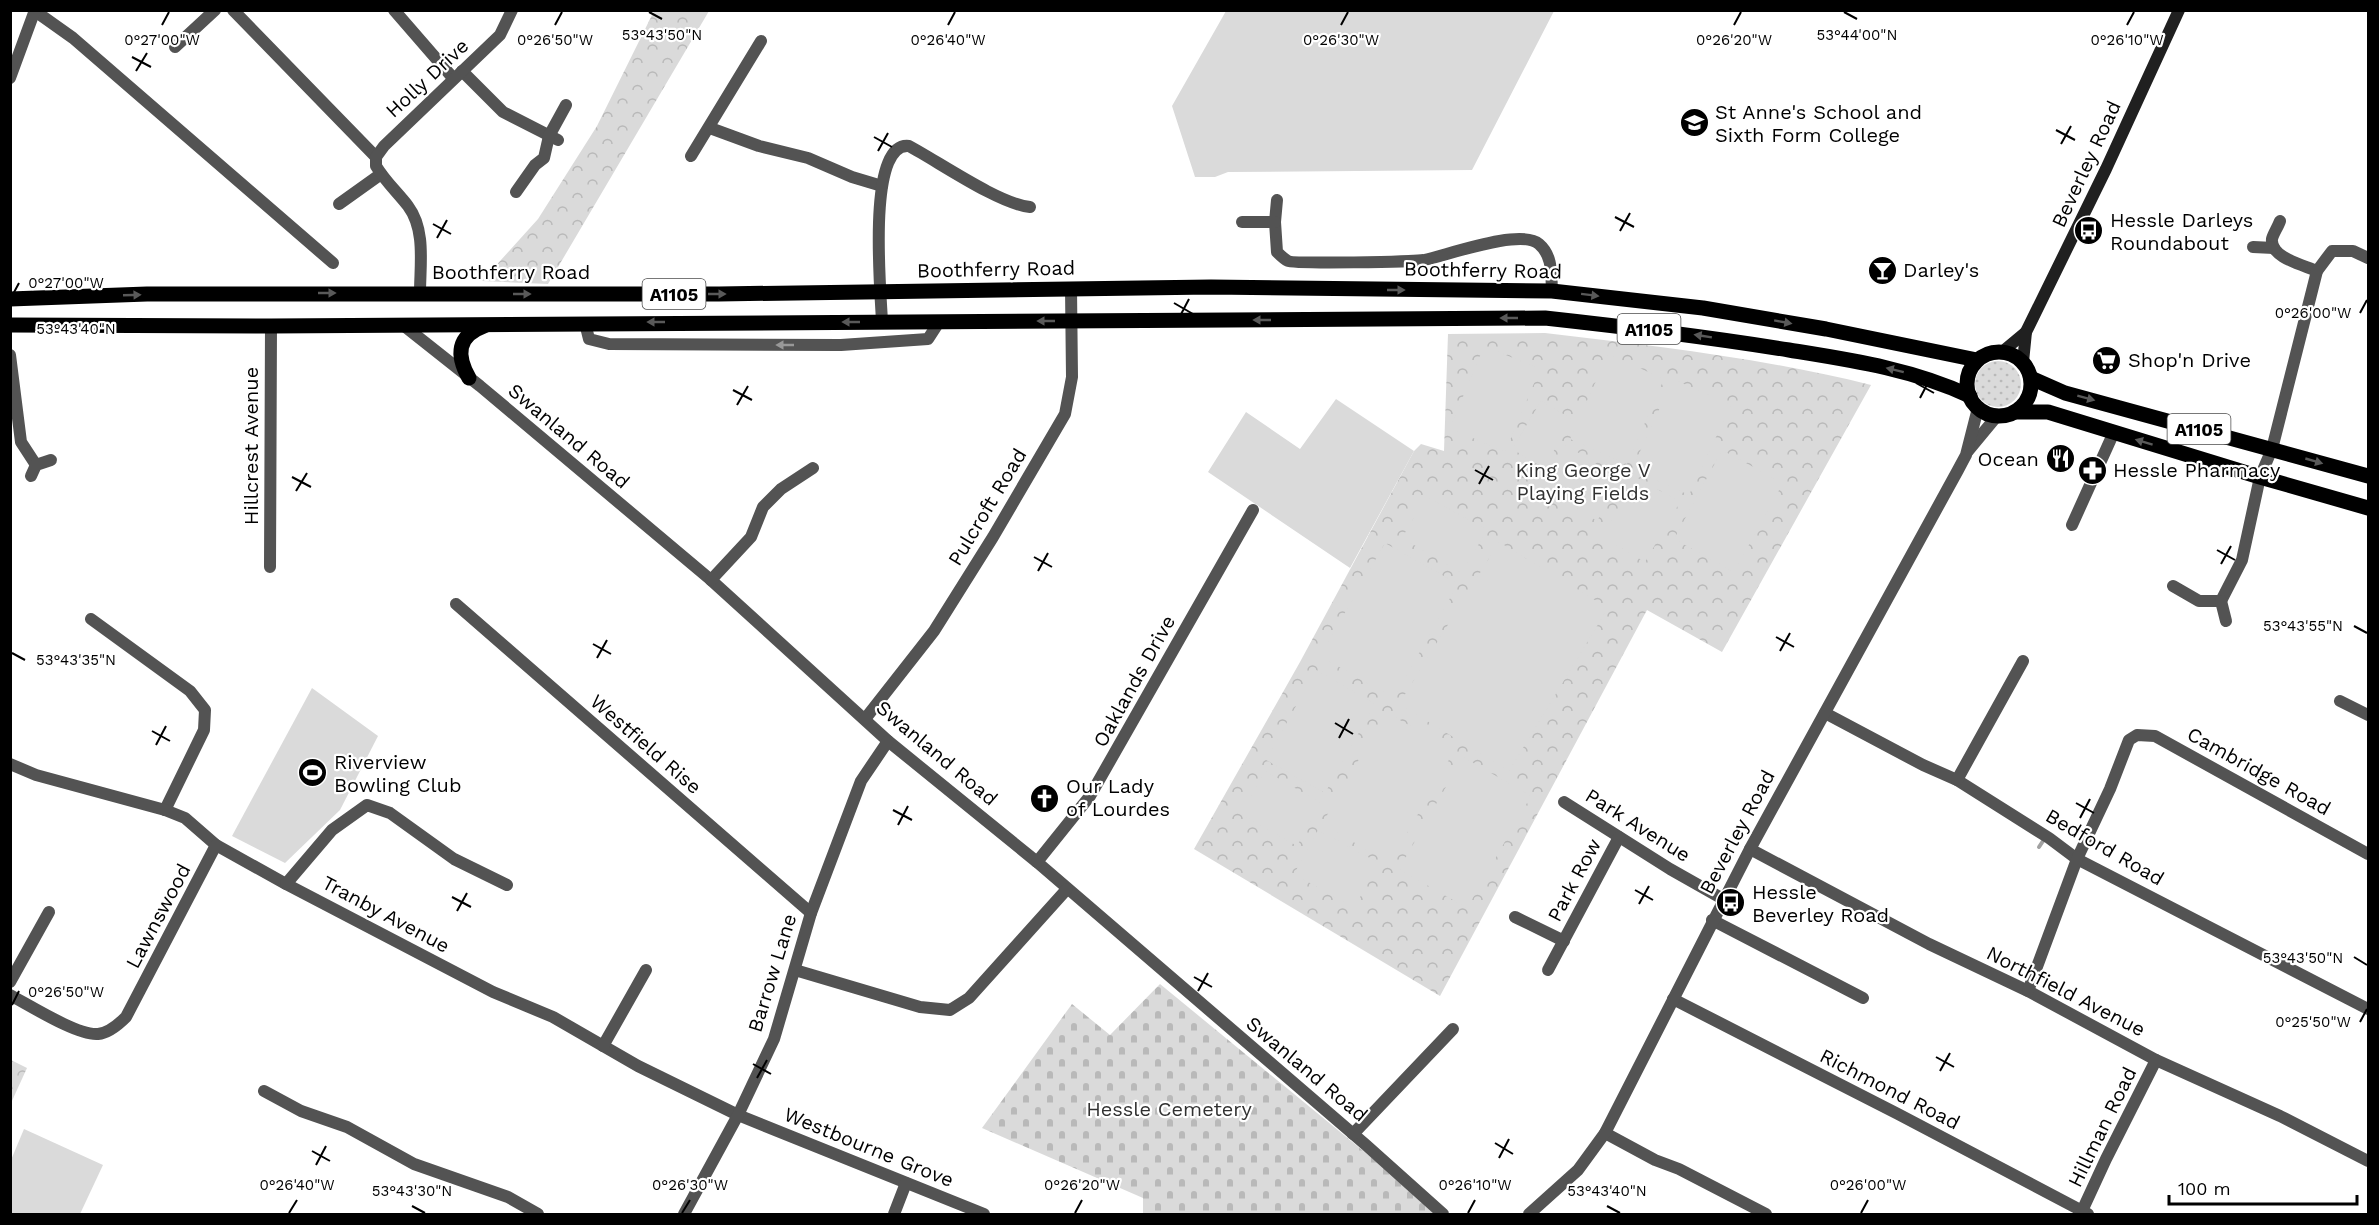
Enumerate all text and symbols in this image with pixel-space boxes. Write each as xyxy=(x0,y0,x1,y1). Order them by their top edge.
text: 53°43'50"N xyxy=(622,26,702,44)
text: 53°44'00"N xyxy=(1817,26,1897,44)
text: 0°27'00"W xyxy=(124,31,200,49)
text: 0°26'50"W xyxy=(517,31,593,49)
text: 0°26'40"W xyxy=(910,31,986,49)
text: 0°26'30"W xyxy=(1303,31,1379,49)
text: 0°26'20"W xyxy=(1696,31,1772,49)
text: 0°26'10"W xyxy=(2090,31,2164,49)
street label: Holly Drive xyxy=(381,34,473,122)
street label: Beverley Road xyxy=(2046,97,2126,231)
place label: St Anne's School and Sixth Form College xyxy=(1715,100,1922,147)
school or university icon: St Anne's School and Sixth Form College xyxy=(1678,107,1710,139)
place label: Hessle Darleys Roundabout xyxy=(2110,208,2253,255)
bus stop icon: Hessle Darleys Roundabout xyxy=(2073,215,2105,247)
bar icon: Darley's xyxy=(1866,254,1898,286)
street label: Boothferry Road xyxy=(917,256,1075,282)
street label: Boothferry Road xyxy=(1404,257,1562,283)
place label: Darley's xyxy=(1903,258,1979,282)
street label: Boothferry Road xyxy=(432,260,590,284)
text: 0°27'00"W xyxy=(28,274,104,292)
road number: A1105 xyxy=(642,279,706,309)
one-way arrow xyxy=(1386,285,1405,294)
one-way arrow xyxy=(317,288,336,298)
one-way arrow xyxy=(512,289,531,298)
one-way arrow xyxy=(707,289,726,299)
one-way arrow xyxy=(122,290,141,300)
one-way arrow xyxy=(1581,290,1600,300)
text: 0°26'00"W xyxy=(2275,304,2351,322)
one-way arrow xyxy=(1500,313,1519,323)
road number: A1105 xyxy=(1618,314,1680,344)
one-way arrow xyxy=(1252,315,1271,325)
one-way arrow xyxy=(1036,316,1055,326)
one-way arrow xyxy=(646,317,665,327)
one-way arrow xyxy=(841,317,860,327)
one-way arrow xyxy=(1774,318,1793,327)
text: 53°43'40"N xyxy=(36,320,116,338)
one-way arrow xyxy=(1693,331,1712,340)
one-way arrow xyxy=(776,340,795,349)
supermarket icon: Shop'n Drive xyxy=(2091,344,2123,376)
place label: Shop'n Drive xyxy=(2128,348,2251,372)
one-way arrow xyxy=(1886,365,1904,374)
street label: Hillcrest Avenue xyxy=(239,367,263,525)
street label: Swanland Road xyxy=(503,378,635,494)
one-way arrow xyxy=(2077,394,2095,404)
road number: A1105 xyxy=(2168,414,2230,444)
one-way arrow xyxy=(2135,437,2153,446)
restaurant icon: Ocean xyxy=(2044,443,2076,475)
street label: Pulcroft Road xyxy=(943,444,1031,570)
place label: Ocean xyxy=(1978,447,2039,471)
pharmacy icon: Hessle Pharmacy xyxy=(2076,454,2108,486)
one-way arrow xyxy=(2305,457,2323,466)
park label: King George V Playing Fields xyxy=(1515,458,1651,505)
place label: Hessle Pharmacy xyxy=(2113,458,2281,482)
street label: Oaklands Drive xyxy=(1088,611,1180,751)
text: 53°43'55"N xyxy=(2263,617,2343,635)
text: 53°43'35"N xyxy=(36,651,116,669)
street label: Westfield Rise xyxy=(586,689,706,799)
street label: Swanland Road xyxy=(871,695,1003,811)
street label: Cambridge Road xyxy=(2183,722,2335,820)
place label: Riverview Bowling Club xyxy=(334,750,461,797)
sports icon: Riverview Bowling Club xyxy=(297,757,329,789)
street label: Beverley Road xyxy=(1694,766,1780,898)
place label: Our Lady of Lourdes xyxy=(1066,774,1170,821)
church icon: Our Lady of Lourdes xyxy=(1029,782,1061,814)
street label: Park Avenue xyxy=(1581,783,1695,867)
street label: Bedford Road xyxy=(2042,803,2168,891)
street label: Park Row xyxy=(1542,834,1606,926)
street label: Lawnswood xyxy=(120,860,196,972)
street label: Tranby Avenue xyxy=(318,870,454,958)
place label: Hessle Beverley Road xyxy=(1752,880,1889,927)
bus stop icon: Hessle Beverley Road xyxy=(1715,887,1747,919)
street label: Barrow Lane xyxy=(743,911,801,1035)
street label: Northfield Avenue xyxy=(1983,941,2149,1041)
text: 53°43'50"N xyxy=(2263,949,2343,967)
text: 0°26'50"W xyxy=(28,983,104,1001)
street label: Swanland Road xyxy=(1241,1011,1373,1127)
text: 0°25'50"W xyxy=(2275,1013,2351,1031)
street label: Richmond Road xyxy=(1816,1043,1964,1135)
street label: Hillman Road xyxy=(2063,1063,2141,1191)
park label: Hessle Cemetery xyxy=(1086,1097,1252,1121)
street label: Westbourne Grove xyxy=(781,1102,957,1192)
scale bar xyxy=(2169,1168,2356,1206)
text: 0°26'40"W xyxy=(259,1176,335,1194)
text: 0°26'30"W xyxy=(652,1176,728,1194)
text: 0°26'20"W xyxy=(1044,1176,1120,1194)
text: 0°26'10"W xyxy=(1438,1176,1512,1194)
text: 0°26'00"W xyxy=(1830,1176,1906,1194)
text: 100 m xyxy=(2178,1178,2231,1199)
text: 53°43'30"N xyxy=(372,1182,452,1200)
text: 53°43'40"N xyxy=(1567,1182,1647,1200)

